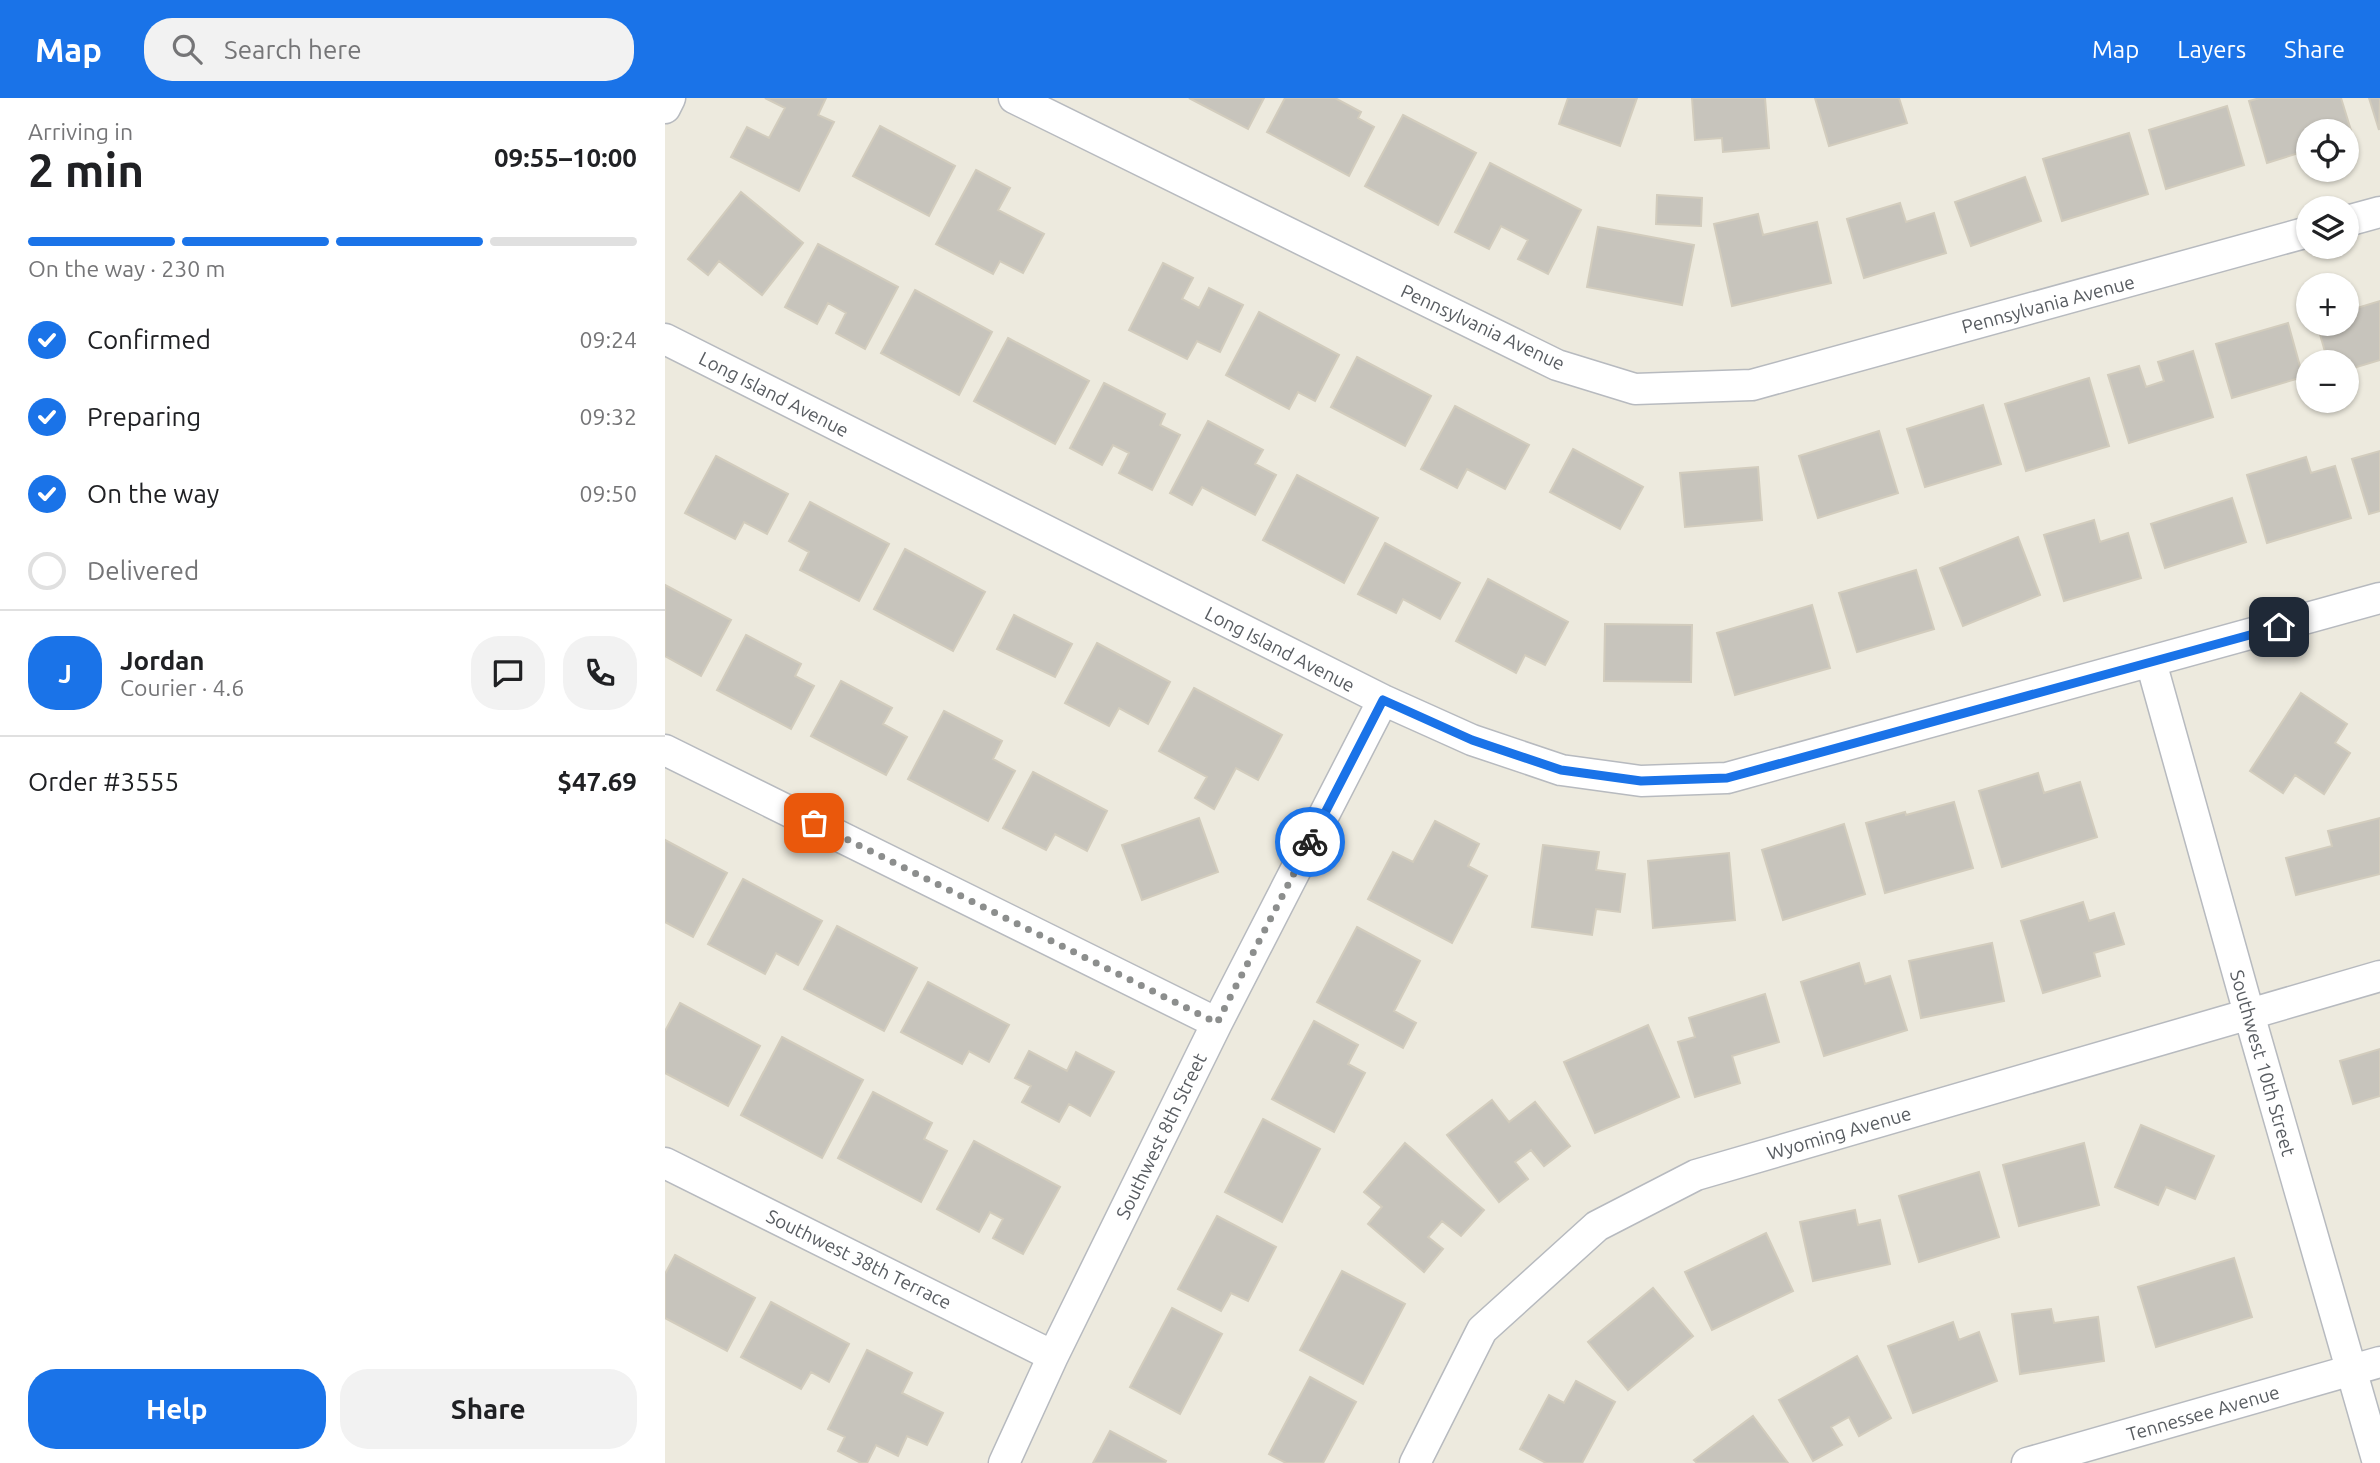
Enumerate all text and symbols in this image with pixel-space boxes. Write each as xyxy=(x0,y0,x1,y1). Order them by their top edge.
search box xyxy=(144,18,634,81)
icon: search xyxy=(168,30,206,68)
text: Map xyxy=(35,31,102,68)
text: Search here xyxy=(224,35,362,64)
text: Map xyxy=(2092,36,2139,63)
text: Layers xyxy=(2177,36,2246,63)
text: Share xyxy=(2284,36,2345,63)
text: Arriving in xyxy=(28,119,133,144)
map controls xyxy=(2296,119,2359,413)
button: locate xyxy=(2296,119,2359,182)
text: 09:55–10:00 xyxy=(494,143,637,172)
text: 2 min xyxy=(28,144,144,196)
button: layers xyxy=(2296,196,2359,259)
text: On the way · 230 m xyxy=(28,256,225,281)
street label: Pennsylvania Avenue xyxy=(1959,270,2137,338)
button: + xyxy=(2296,273,2359,336)
street label: Pennsylvania Avenue xyxy=(1398,279,1568,375)
icon: check xyxy=(28,321,66,359)
text: Confirmed xyxy=(87,325,211,354)
text: 09:24 xyxy=(579,327,637,352)
street label: Long Island Avenue xyxy=(695,347,853,441)
button: − xyxy=(2296,350,2359,413)
icon: check xyxy=(28,398,66,436)
text: Preparing xyxy=(87,402,201,431)
text: 09:32 xyxy=(579,404,637,429)
icon: check xyxy=(28,475,66,513)
text: On the way xyxy=(87,479,219,508)
text: 09:50 xyxy=(579,481,637,506)
text: Delivered xyxy=(87,556,199,585)
pin xyxy=(2249,597,2309,657)
street label: Long Island Avenue xyxy=(1201,602,1359,696)
icon: home xyxy=(2260,608,2298,646)
button: chat xyxy=(471,636,545,710)
button: phone xyxy=(563,636,637,710)
text: Jordan xyxy=(120,646,205,675)
text: J xyxy=(58,659,72,688)
text: Courier · 4.6 xyxy=(120,675,244,700)
text: Order #3555 xyxy=(28,767,179,796)
text: $47.69 xyxy=(557,767,637,796)
pin xyxy=(784,793,844,853)
icon: bag xyxy=(795,804,833,842)
courier xyxy=(1275,807,1345,877)
icon: bike xyxy=(1291,823,1329,861)
street label: Southwest 10th Street xyxy=(2226,967,2300,1159)
street label: Southwest 8th Street xyxy=(1111,1049,1211,1223)
street label: Wyoming Avenue xyxy=(1764,1102,1914,1164)
street label: Southwest 38th Terrace xyxy=(763,1205,955,1313)
button: Help xyxy=(28,1369,326,1449)
button: Share xyxy=(340,1369,637,1449)
street label: Tennessee Avenue xyxy=(2124,1381,2282,1445)

